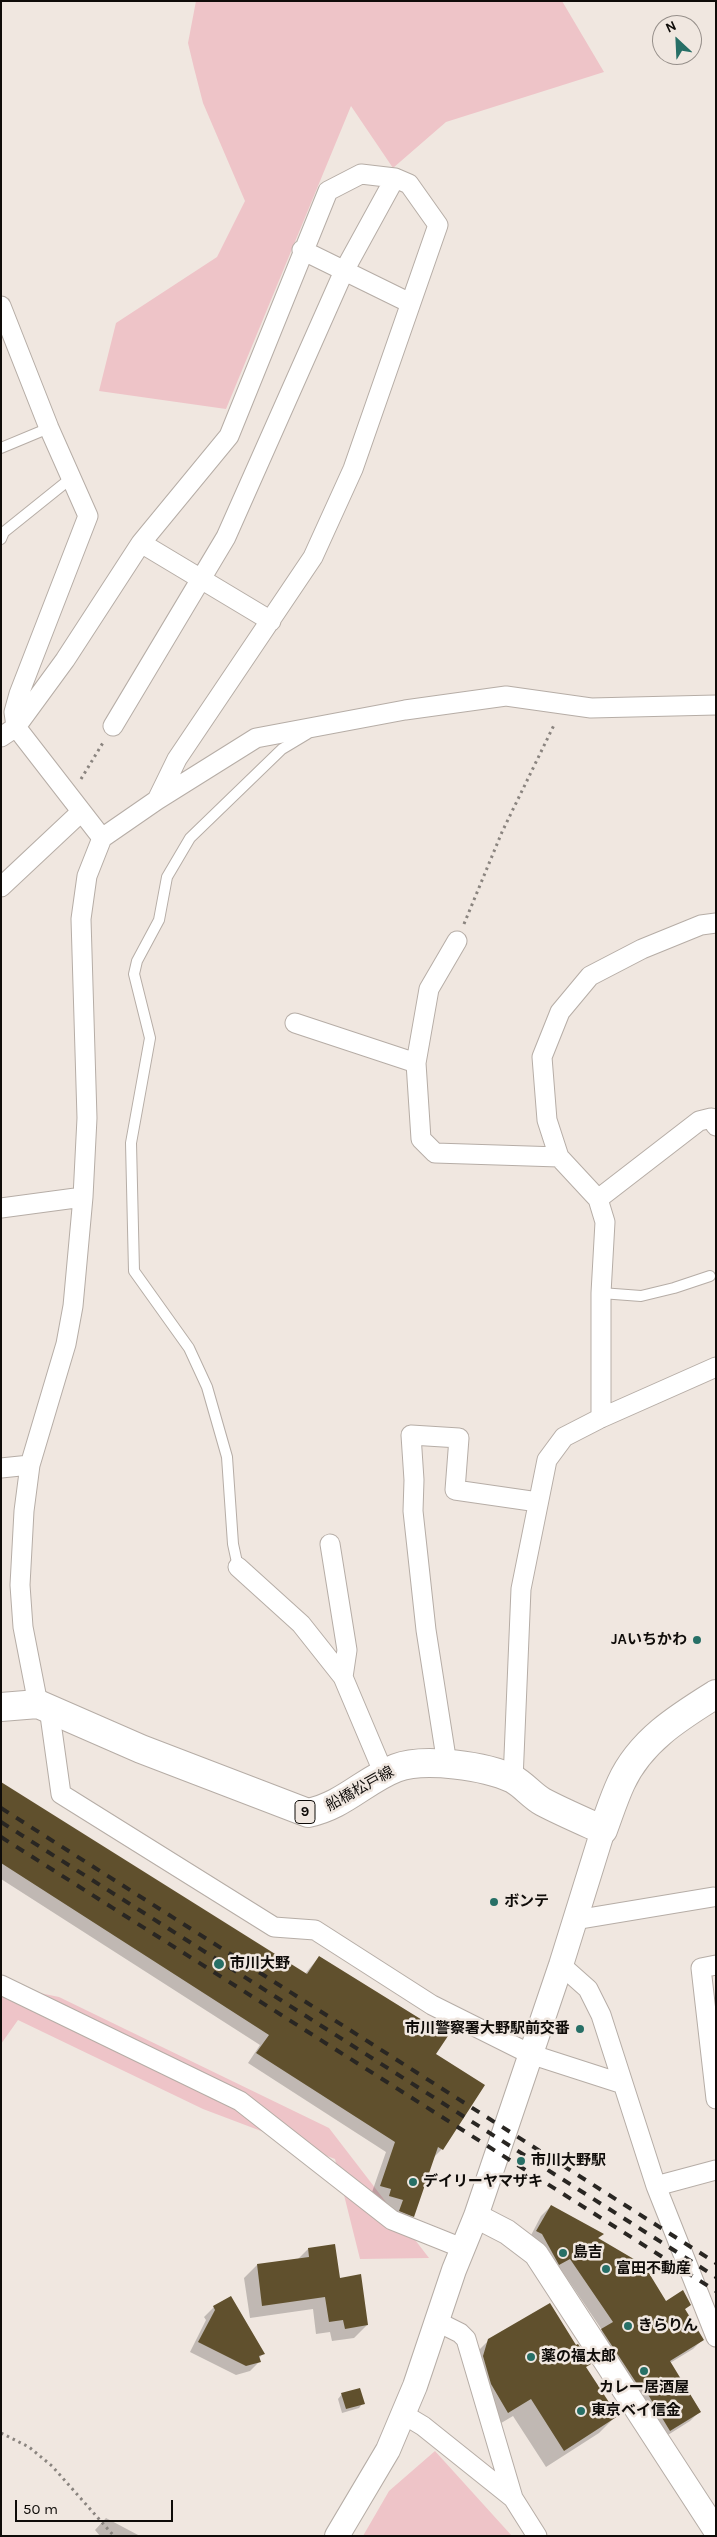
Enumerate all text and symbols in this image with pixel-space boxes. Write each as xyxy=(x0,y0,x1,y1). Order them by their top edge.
north arrow xyxy=(652,15,702,65)
text: N xyxy=(663,17,679,37)
place label: JAいちかわ xyxy=(611,1631,687,1649)
marker: JAいちかわ xyxy=(691,1634,703,1646)
street label: 船橋松戸線 xyxy=(323,1763,397,1815)
road number: 9 xyxy=(295,1800,315,1824)
place label: ボンテ xyxy=(504,1893,549,1911)
marker: ボンテ xyxy=(488,1896,500,1908)
place label: 市川大野 xyxy=(230,1955,290,1973)
marker: 市川大野 xyxy=(212,1957,226,1971)
place label: 市川警察署大野駅前交番 xyxy=(405,2020,570,2038)
marker: 市川警察署大野駅前交番 xyxy=(574,2023,586,2035)
place label: 市川大野駅 xyxy=(531,2152,606,2170)
marker: 市川大野駅 xyxy=(515,2155,527,2167)
place label: デイリーヤマザキ xyxy=(423,2173,543,2191)
marker: デイリーヤマザキ xyxy=(407,2176,419,2188)
place label: 島吉 xyxy=(573,2244,603,2262)
marker: 島吉 xyxy=(557,2247,569,2259)
place label: 富田不動産 xyxy=(616,2260,691,2278)
marker: 富田不動産 xyxy=(600,2263,612,2275)
place label: きらりん xyxy=(638,2317,698,2335)
marker: きらりん xyxy=(622,2320,634,2332)
place label: 薬の福太郎 xyxy=(541,2348,616,2366)
marker: 薬の福太郎 xyxy=(525,2351,537,2363)
marker: カレー居酒屋 xyxy=(638,2365,650,2377)
place label: カレー居酒屋 xyxy=(599,2379,689,2397)
place label: 東京ベイ信金 xyxy=(591,2402,681,2420)
marker: 東京ベイ信金 xyxy=(575,2405,587,2417)
scale bar xyxy=(18,2490,175,2522)
text: 50 m xyxy=(23,2500,58,2518)

